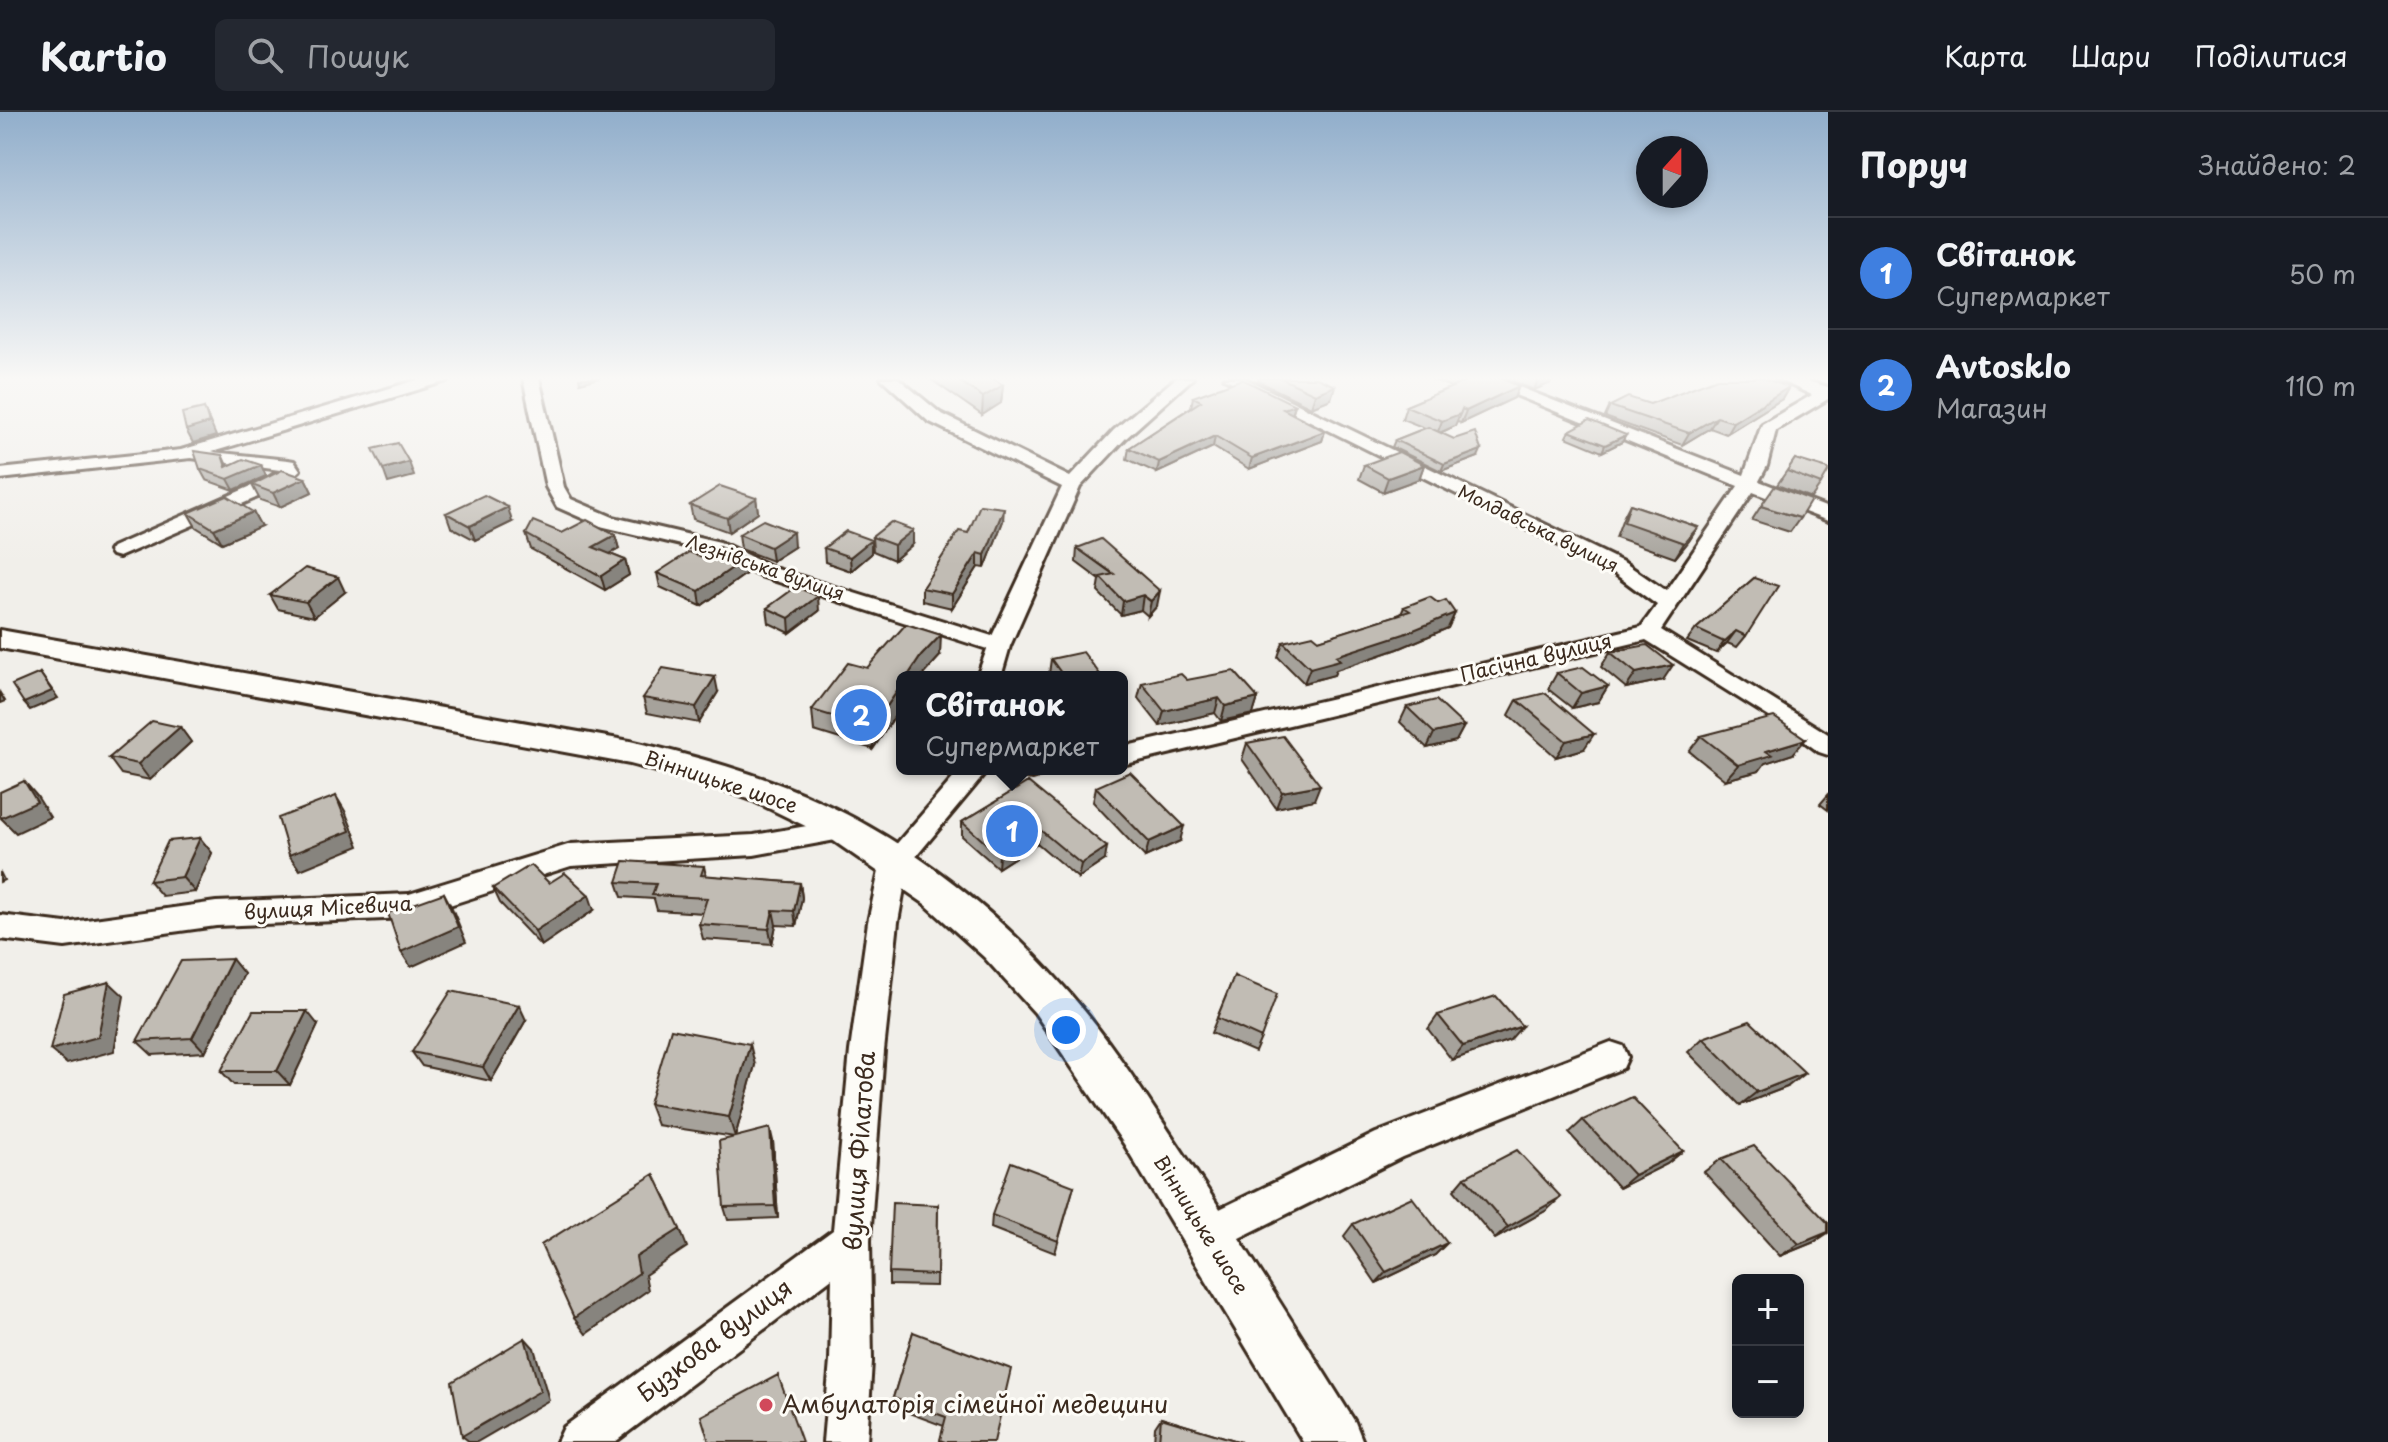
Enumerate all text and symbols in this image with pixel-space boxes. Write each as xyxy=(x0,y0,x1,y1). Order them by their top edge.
search box xyxy=(215,19,775,91)
text: Kartio xyxy=(40,27,167,84)
icon: search xyxy=(243,33,287,77)
text: Пошук xyxy=(307,33,409,78)
text: Карта xyxy=(1944,34,2026,77)
text: Шари xyxy=(2070,34,2151,77)
text: Поділитися xyxy=(2195,34,2348,77)
north arrow xyxy=(1636,136,1708,208)
text: Поруч xyxy=(1860,138,1968,190)
text: Знайдено: 2 xyxy=(2199,145,2356,184)
text: Світанок xyxy=(1936,231,2075,276)
text: 1 xyxy=(1880,254,1892,293)
text: 50 m xyxy=(2289,254,2356,293)
text: Супермаркет xyxy=(1936,276,2110,315)
text: Avtosklo xyxy=(1936,343,2071,388)
text: 2 xyxy=(1877,366,1895,405)
text: 110 m xyxy=(2285,366,2356,405)
text: Магазин xyxy=(1936,388,2047,427)
street label: Молдавська вулиця xyxy=(1454,477,1623,578)
street label: Лезнівська вулиця xyxy=(683,527,848,606)
street label: Пасічна вулиця xyxy=(1457,625,1615,689)
popup xyxy=(896,671,1128,775)
text: Світанок xyxy=(925,681,1065,726)
pin: 2 xyxy=(835,685,887,745)
text: Супермаркет xyxy=(925,726,1099,765)
street label: Вінницьке шосе xyxy=(641,742,802,820)
pin: 1 xyxy=(986,801,1038,861)
street label: вулиця Місевича xyxy=(243,888,413,926)
your location xyxy=(1046,1010,1086,1050)
street label: вулиця Філатова xyxy=(833,1050,883,1252)
street label: Вінницьке шосе xyxy=(1147,1149,1257,1300)
street label: Бузкова вулиця xyxy=(629,1269,799,1410)
map controls xyxy=(1732,1274,1804,1418)
button: + xyxy=(1732,1274,1804,1346)
button: − xyxy=(1732,1346,1804,1418)
place label: Амбулаторія сімейної медецини xyxy=(782,1385,1168,1421)
marker: Амбулаторія сімейної медецини xyxy=(757,1396,775,1414)

